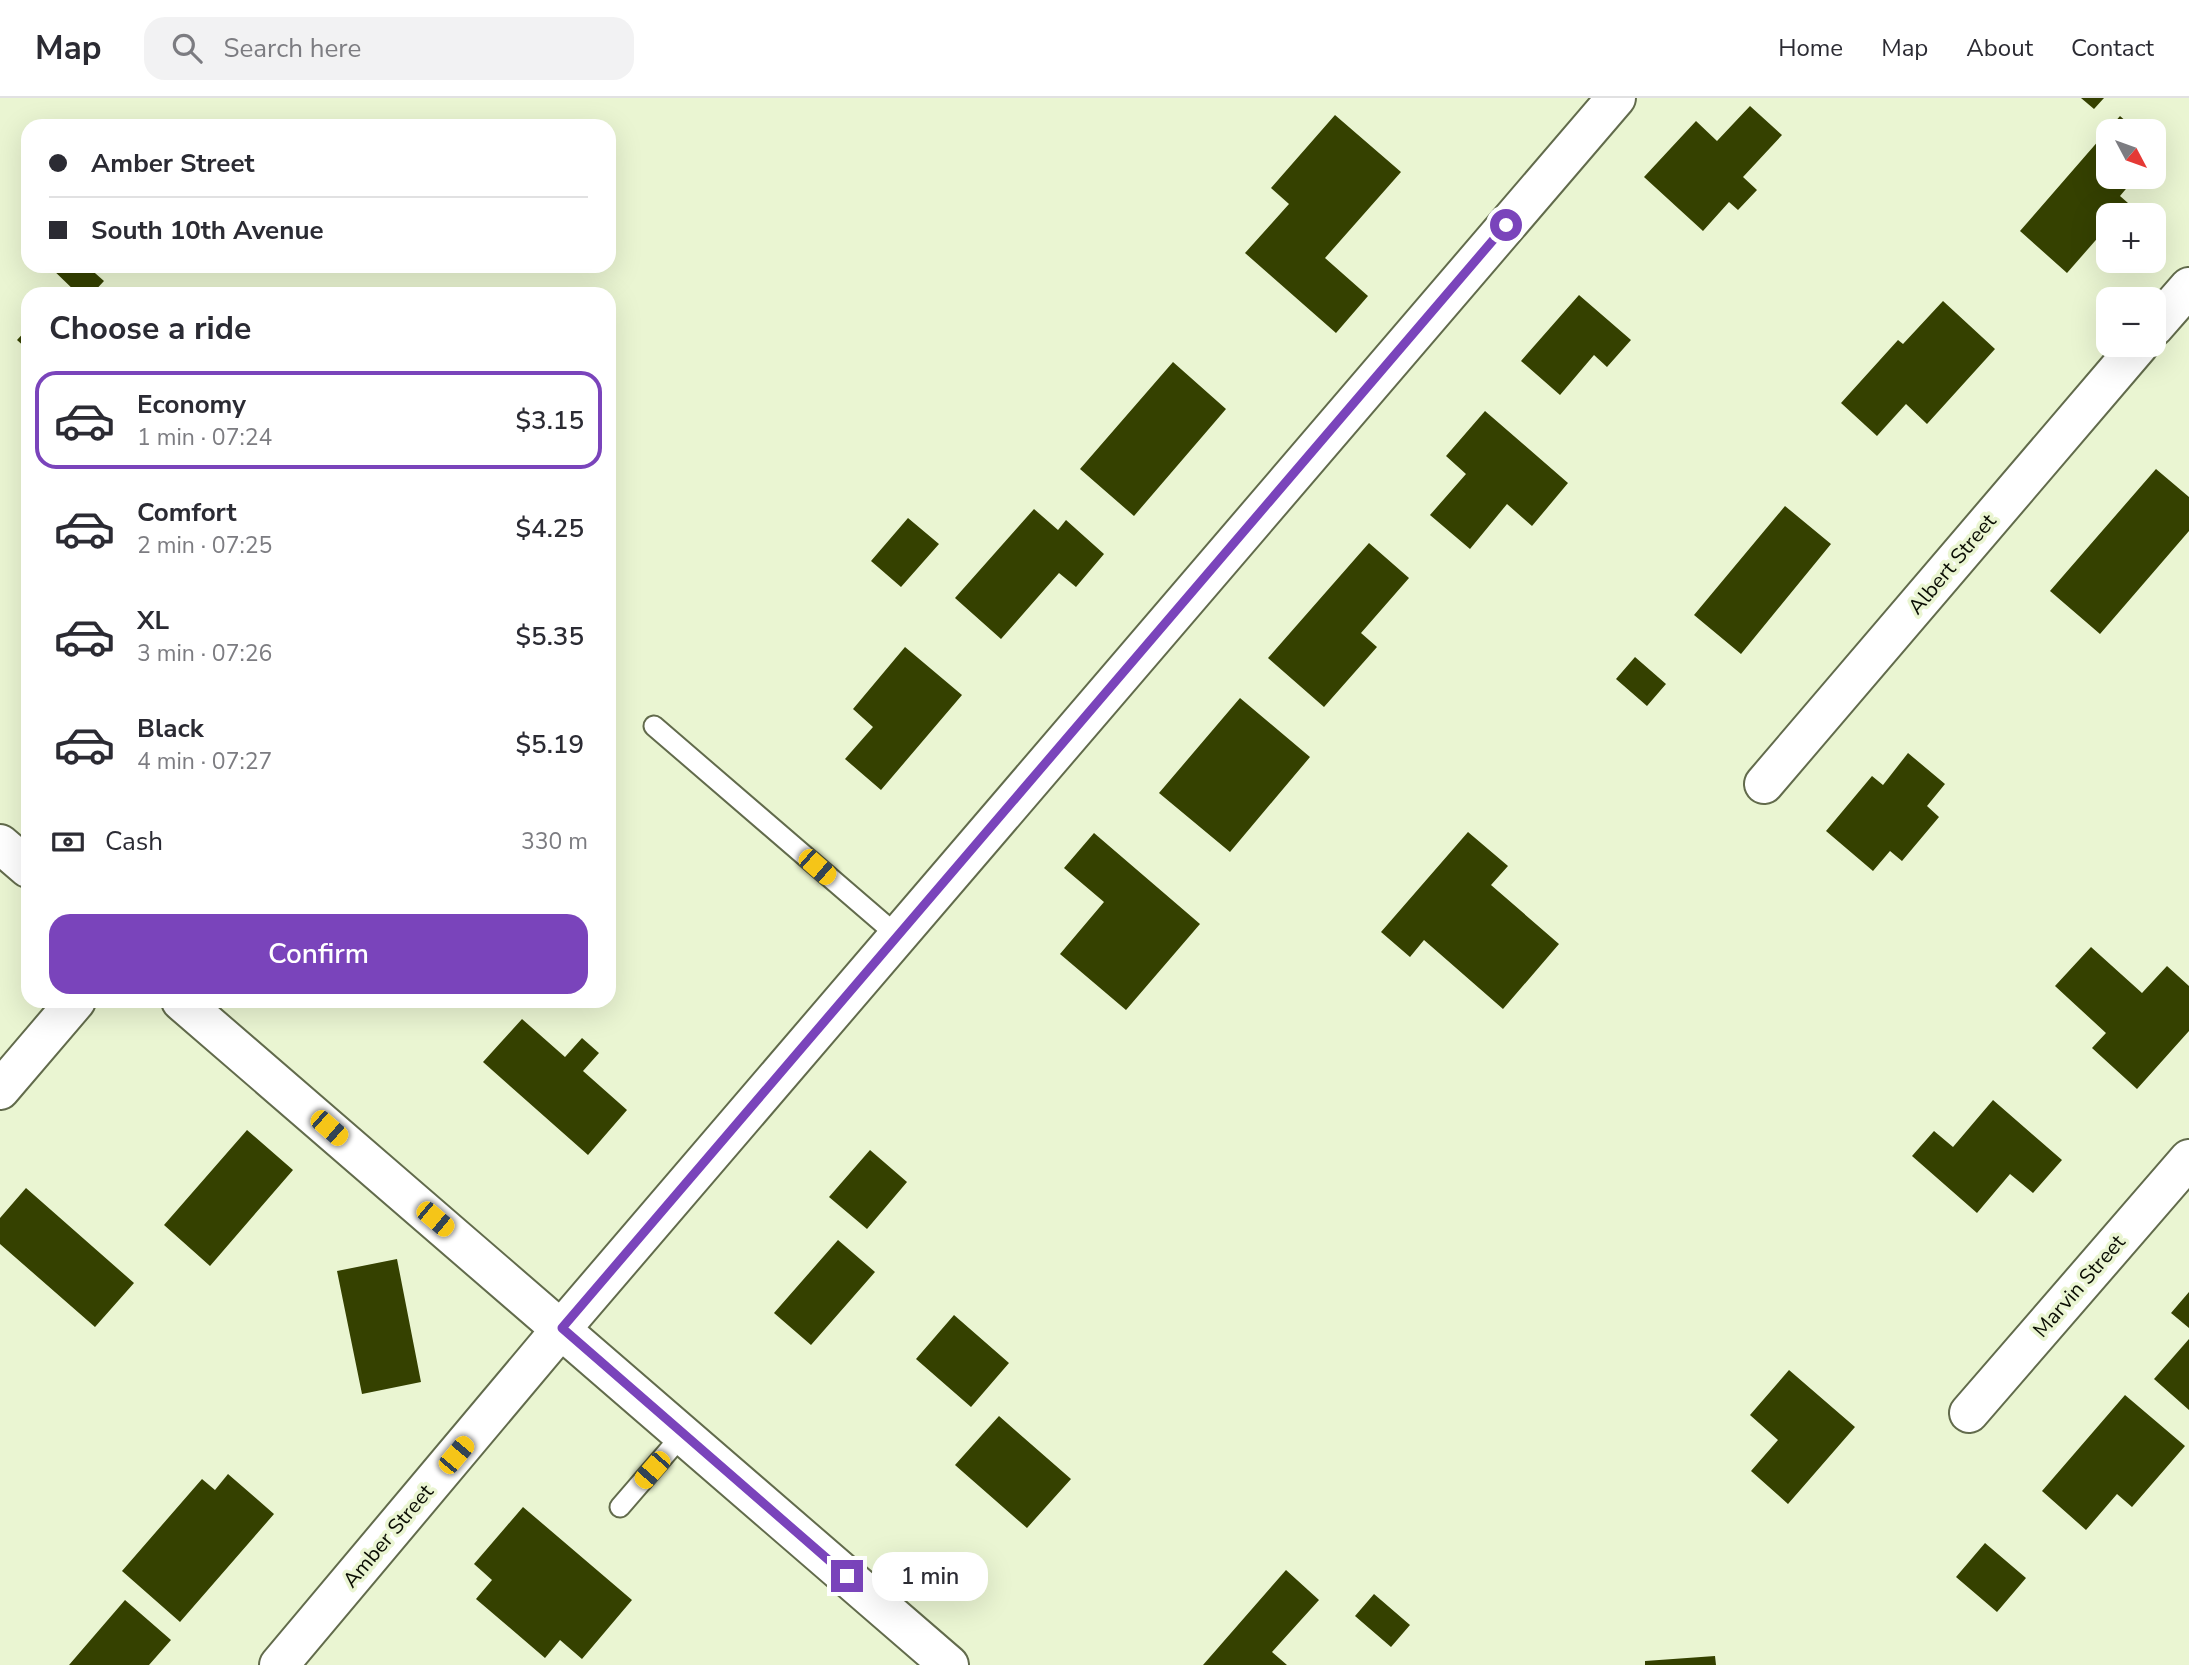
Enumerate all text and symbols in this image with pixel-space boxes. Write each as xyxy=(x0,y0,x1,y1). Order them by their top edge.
search box xyxy=(144,17,634,80)
text: Map xyxy=(35,26,102,71)
icon: search xyxy=(168,29,206,67)
text: Search here xyxy=(224,31,361,66)
text: Home xyxy=(1778,32,1843,64)
text: Map xyxy=(1881,32,1928,64)
text: About xyxy=(1966,32,2033,64)
text: Contact xyxy=(2071,32,2154,64)
north arrow xyxy=(2096,119,2166,189)
map controls xyxy=(2096,119,2166,357)
text: Amber Street xyxy=(91,146,254,181)
button: + xyxy=(2096,203,2166,273)
route start xyxy=(1490,209,1522,241)
text: South 10th Avenue xyxy=(91,213,324,248)
button: − xyxy=(2096,287,2166,357)
text: Choose a ride xyxy=(49,307,251,350)
text: Economy xyxy=(137,387,246,422)
icon: car xyxy=(53,389,116,452)
text: $3.15 xyxy=(515,403,584,438)
text: 1 min · 07:24 xyxy=(137,422,272,453)
text: Comfort xyxy=(137,495,237,530)
icon: car xyxy=(53,497,116,560)
street label: Albert Street xyxy=(1902,507,2003,620)
text: $4.25 xyxy=(515,511,584,546)
text: 2 min · 07:25 xyxy=(137,530,272,561)
text: XL xyxy=(137,603,169,638)
icon: car xyxy=(53,605,116,668)
text: $5.35 xyxy=(515,619,584,654)
text: 3 min · 07:26 xyxy=(137,638,272,669)
text: Black xyxy=(137,711,204,746)
icon: car xyxy=(53,713,116,776)
text: $5.19 xyxy=(515,727,584,762)
text: 4 min · 07:27 xyxy=(137,746,272,777)
icon: cash xyxy=(49,823,87,861)
text: Cash xyxy=(105,824,163,859)
text: 330 m xyxy=(521,826,588,857)
car xyxy=(795,845,840,889)
button: Confirm xyxy=(49,914,588,994)
car xyxy=(307,1106,352,1150)
car xyxy=(413,1197,458,1241)
street label: Marvin Street xyxy=(2027,1228,2132,1343)
car xyxy=(435,1432,478,1478)
car xyxy=(631,1447,674,1493)
street label: Amber Street xyxy=(336,1478,440,1594)
callout: 1 min xyxy=(872,1552,987,1600)
route end xyxy=(831,1560,863,1592)
text: 1 min xyxy=(901,1561,959,1592)

